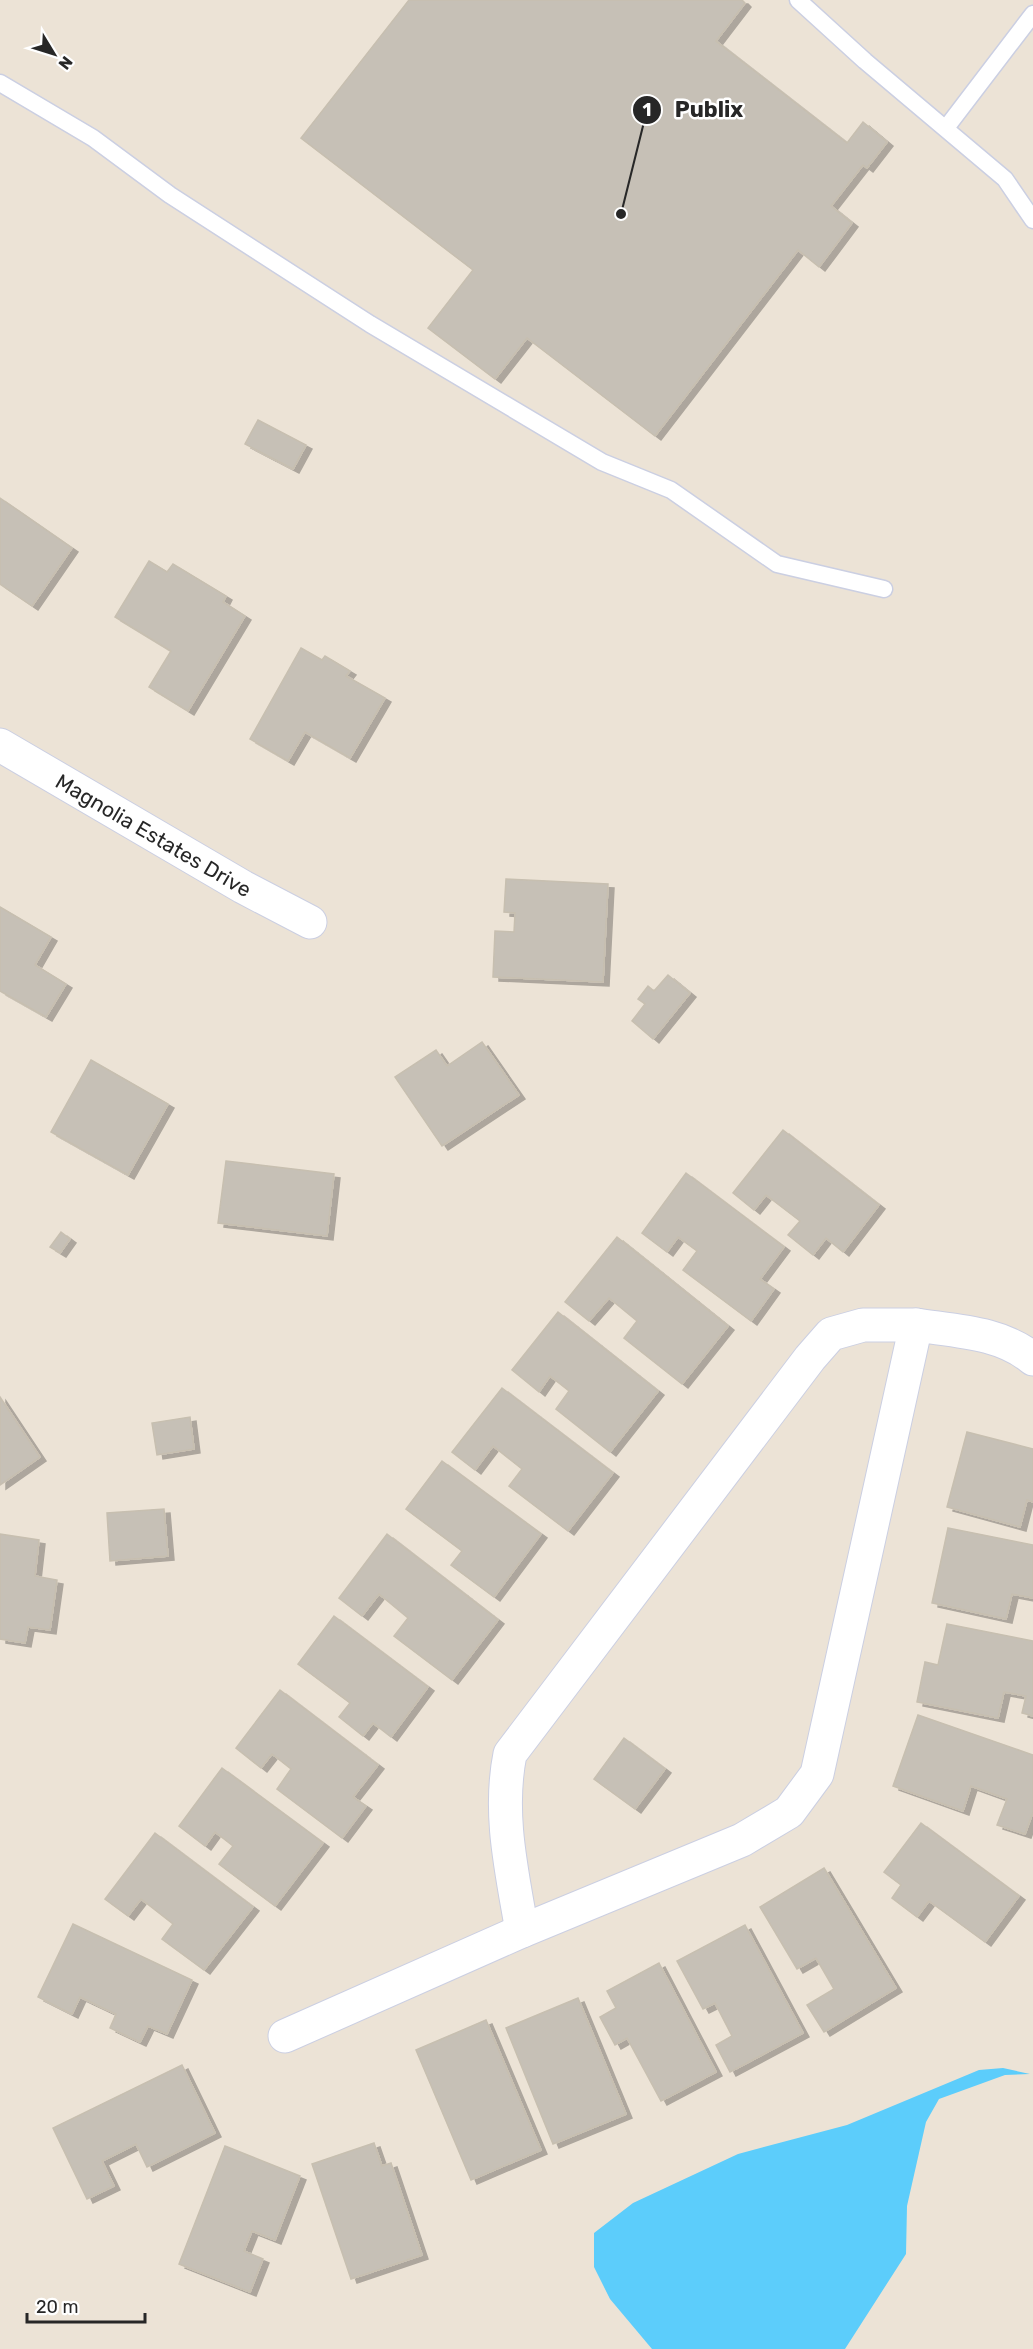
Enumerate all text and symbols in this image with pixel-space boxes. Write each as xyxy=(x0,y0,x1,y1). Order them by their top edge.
north arrow xyxy=(24,24,84,84)
text: N xyxy=(54,53,76,73)
callout: Publix xyxy=(632,90,755,130)
text: Publix xyxy=(675,96,743,123)
text: 1 xyxy=(643,99,651,121)
street label: Magnolia Estates Drive xyxy=(51,768,256,902)
scale bar xyxy=(27,2286,146,2324)
text: 20 m xyxy=(36,2296,78,2318)

